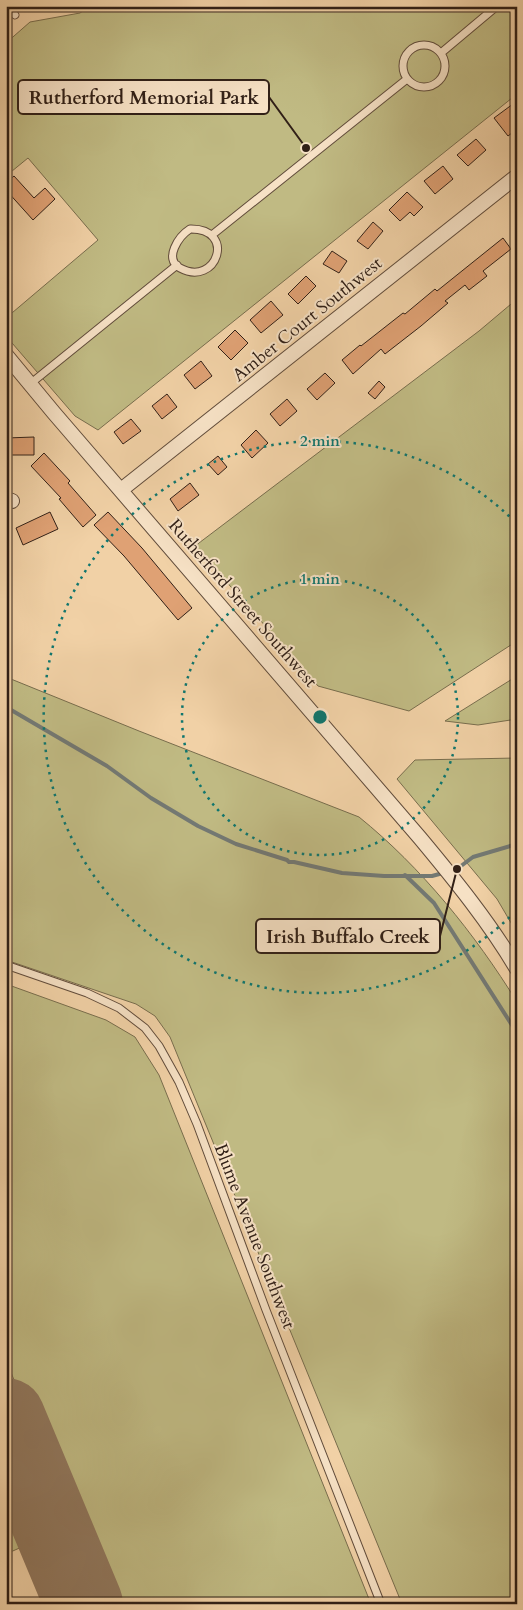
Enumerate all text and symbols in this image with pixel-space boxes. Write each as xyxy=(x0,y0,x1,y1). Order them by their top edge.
callout: Rutherford Memorial Park xyxy=(18,80,269,114)
text: Rutherford Memorial Park xyxy=(29,85,259,111)
street label: Amber Court Southwest xyxy=(227,251,388,388)
text: 2 min xyxy=(300,431,340,451)
street label: Rutherford Street Southwest xyxy=(162,514,323,693)
text: 1 min xyxy=(300,569,340,589)
centre of rings xyxy=(311,708,329,726)
callout: Irish Buffalo Creek xyxy=(256,919,440,953)
text: Irish Buffalo Creek xyxy=(266,924,430,950)
street label: Blume Avenue Southwest xyxy=(208,1140,302,1333)

